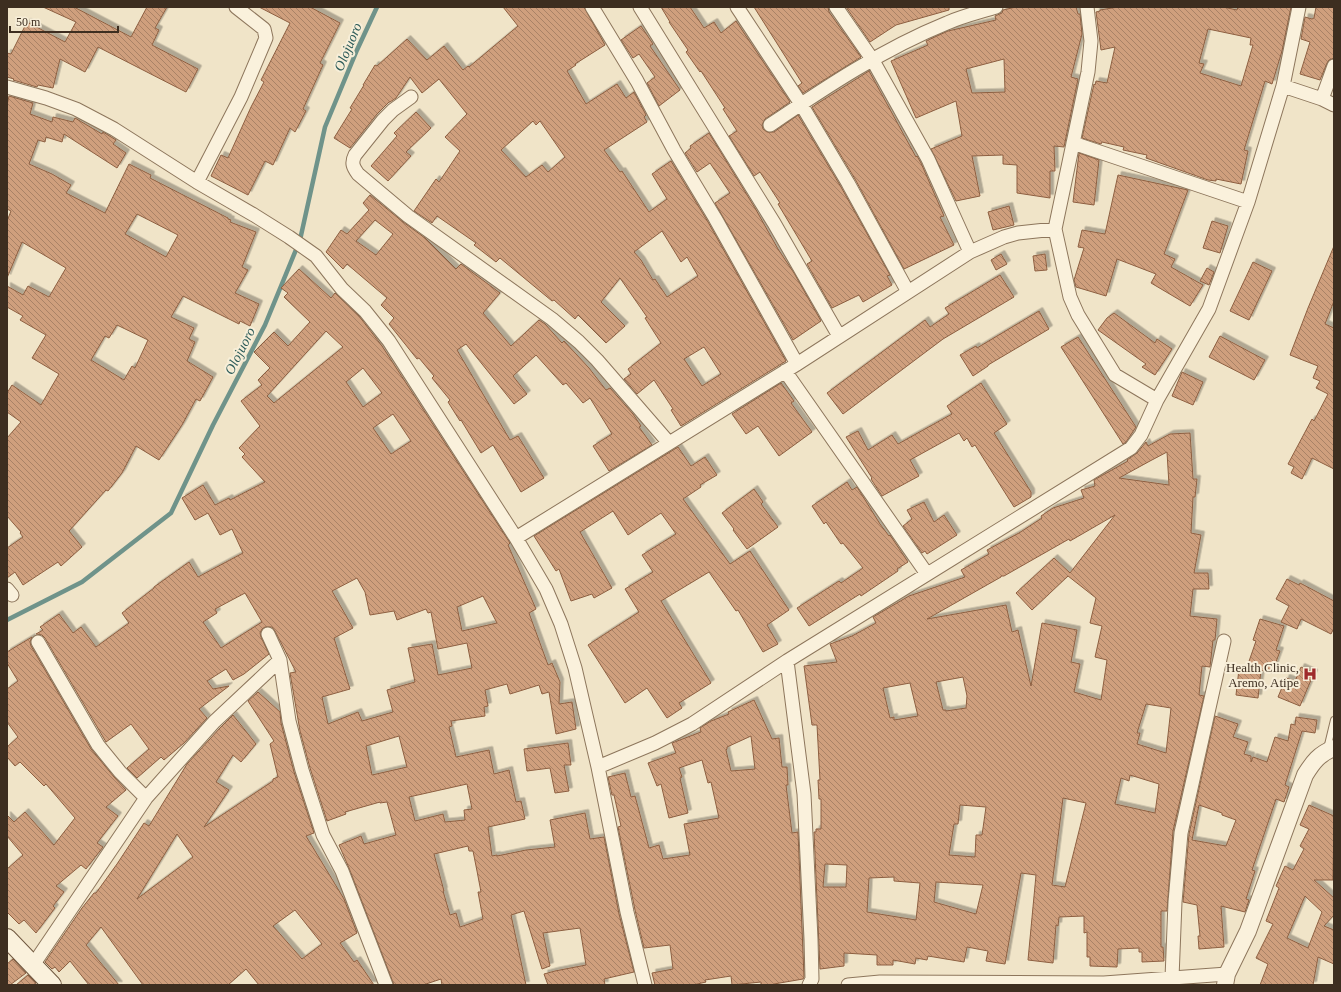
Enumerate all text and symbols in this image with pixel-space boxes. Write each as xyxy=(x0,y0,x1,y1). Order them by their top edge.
scale bar xyxy=(10,8,118,34)
text: 50 m xyxy=(16,15,41,29)
water label: Olojuoro xyxy=(331,21,365,73)
water label: Olojuoro xyxy=(222,325,258,377)
place label: Health Clinic, Aremo, Atipe xyxy=(1226,660,1299,690)
hospital icon: Health Clinic, Aremo, Atipe xyxy=(1302,666,1318,682)

